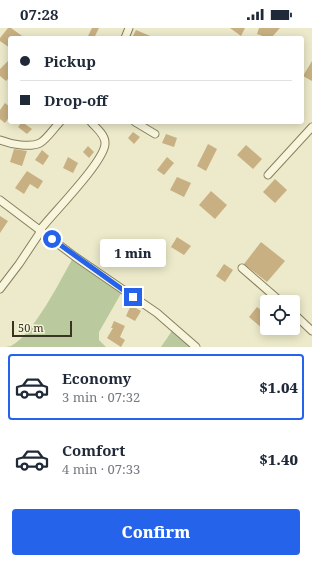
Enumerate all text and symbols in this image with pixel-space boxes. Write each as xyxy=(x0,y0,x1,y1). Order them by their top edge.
text: 07:28 xyxy=(20,4,58,24)
text: Pickup xyxy=(44,51,96,71)
text: Drop-off xyxy=(44,90,108,110)
route start xyxy=(43,230,61,248)
callout: 1 min xyxy=(100,239,166,267)
text: 1 min xyxy=(114,244,152,262)
route end xyxy=(124,288,142,306)
map controls xyxy=(260,295,300,335)
button: locate xyxy=(260,295,300,335)
scale bar xyxy=(12,319,72,338)
text: 50 m xyxy=(18,320,44,335)
text: Economy xyxy=(62,368,131,388)
icon: car xyxy=(14,369,50,405)
text: $1.04 xyxy=(259,377,298,397)
text: 3 min · 07:32 xyxy=(62,388,140,406)
text: Comfort xyxy=(62,440,125,460)
icon: car xyxy=(14,441,50,477)
text: $1.40 xyxy=(259,449,298,469)
text: 4 min · 07:33 xyxy=(62,460,140,478)
button: Confirm xyxy=(12,509,300,555)

